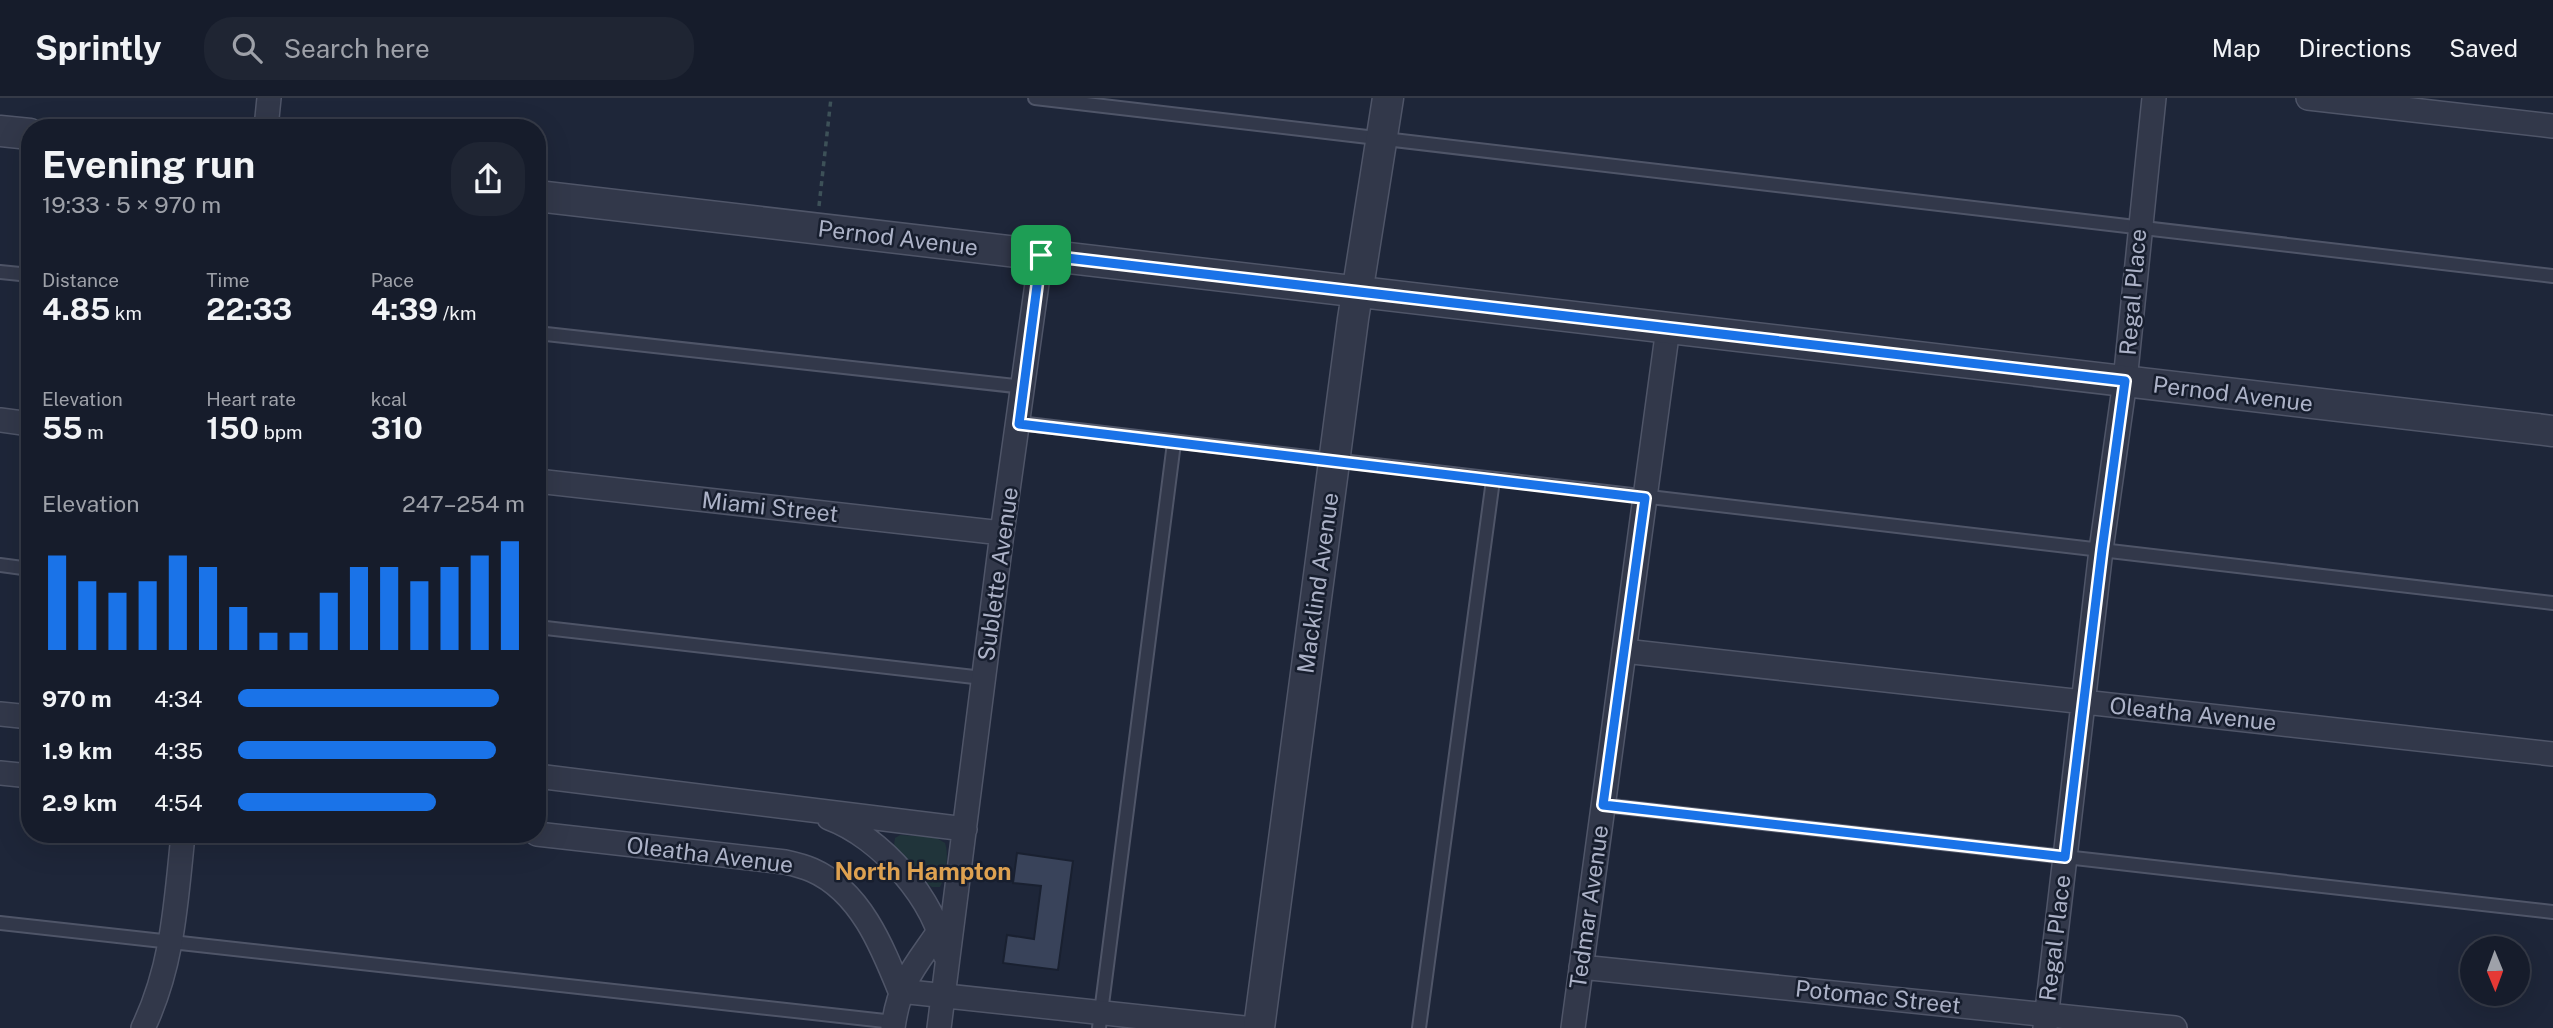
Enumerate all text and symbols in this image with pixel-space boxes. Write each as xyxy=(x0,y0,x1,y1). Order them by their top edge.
search box xyxy=(204,17,694,80)
text: Sprintly xyxy=(35,29,162,67)
icon: search xyxy=(228,29,266,67)
text: Search here xyxy=(284,33,430,64)
text: Map xyxy=(2212,34,2261,62)
text: Directions xyxy=(2299,34,2411,62)
text: Saved xyxy=(2449,34,2518,62)
text: Evening run xyxy=(42,142,255,187)
button: share xyxy=(451,142,525,216)
text: 19:33 · 5 × 970 m xyxy=(42,191,221,218)
street label: Pernod Avenue xyxy=(816,214,980,261)
pin xyxy=(1011,225,1071,285)
street label: Regal Place xyxy=(2114,227,2151,356)
icon: arrive xyxy=(1022,236,1060,274)
text: Distance xyxy=(42,269,119,291)
text: Time xyxy=(206,269,250,291)
text: Pace xyxy=(371,269,414,291)
text: 4.85 xyxy=(42,291,110,327)
text: 22:33 xyxy=(206,291,292,327)
text: 4:39 xyxy=(371,291,438,327)
text: km xyxy=(110,302,142,324)
text: /km xyxy=(438,302,476,324)
street label: Pernod Avenue xyxy=(2151,370,2315,417)
text: Elevation xyxy=(42,388,123,410)
text: Heart rate xyxy=(206,388,296,410)
text: kcal xyxy=(371,388,407,410)
text: 55 xyxy=(42,410,83,446)
text: 150 xyxy=(206,410,259,446)
text: 310 xyxy=(371,410,423,446)
text: m xyxy=(83,421,104,443)
text: bpm xyxy=(259,421,302,443)
street label: Sublette Avenue xyxy=(972,485,1023,663)
street label: Miami Street xyxy=(700,486,840,527)
text: Elevation xyxy=(42,490,140,517)
text: 247–254 m xyxy=(402,490,525,517)
street label: Macklind Avenue xyxy=(1291,491,1344,675)
text: 970 m xyxy=(42,685,112,712)
text: 4:34 xyxy=(154,685,203,712)
street label: Oleatha Avenue xyxy=(2108,691,2278,736)
text: 1.9 km xyxy=(42,737,112,764)
text: 4:35 xyxy=(154,737,203,764)
text: 2.9 km xyxy=(42,789,117,816)
text: 4:54 xyxy=(154,789,203,816)
street label: Tedmar Avenue xyxy=(1564,823,1613,991)
street label: Oleatha Avenue xyxy=(625,831,795,878)
district label: North Hampton xyxy=(834,857,1012,885)
street label: Regal Place xyxy=(2033,873,2076,1003)
north arrow xyxy=(2460,936,2530,1006)
map controls xyxy=(2460,936,2530,1006)
street label: Potomac Street xyxy=(1794,974,1962,1019)

